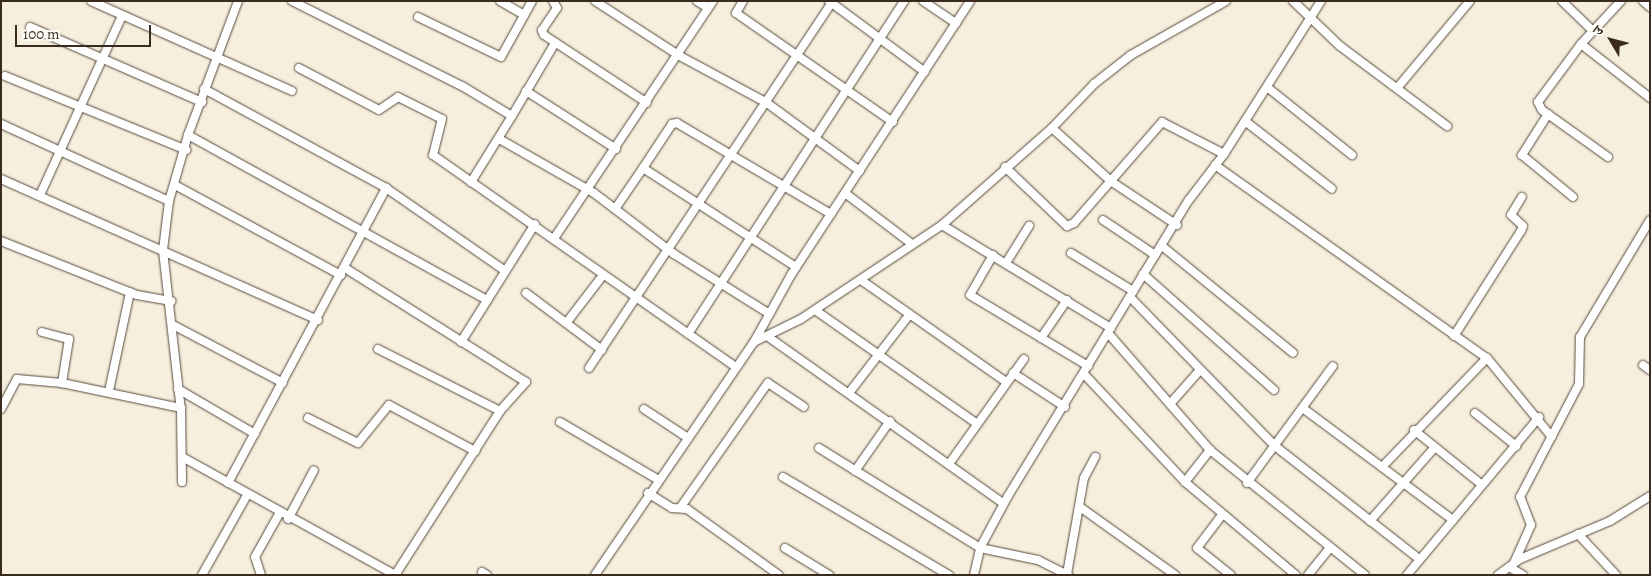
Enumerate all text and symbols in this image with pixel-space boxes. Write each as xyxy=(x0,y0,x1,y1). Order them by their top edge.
scale bar xyxy=(18,15,154,47)
north arrow xyxy=(1586,15,1636,65)
text: उ xyxy=(1589,22,1608,39)
text: 100 m xyxy=(23,24,60,44)

